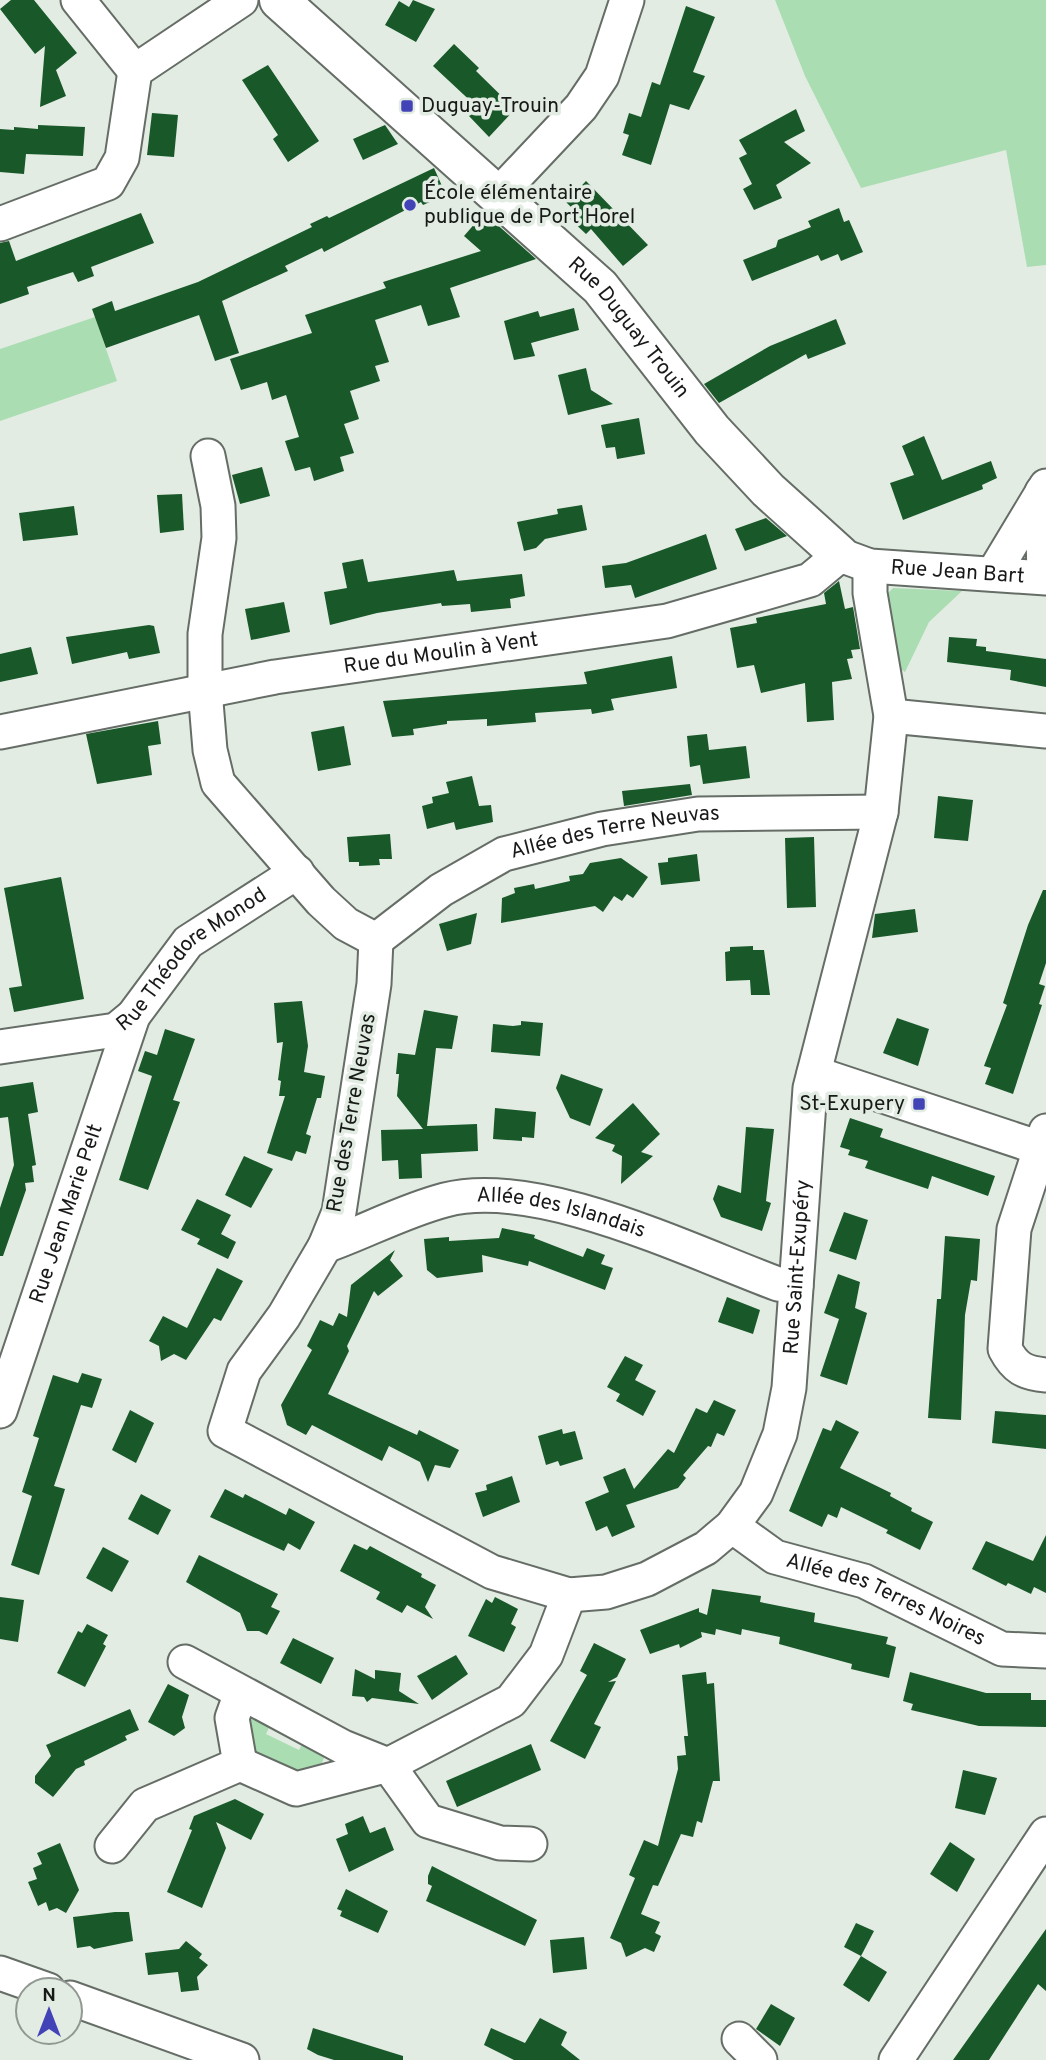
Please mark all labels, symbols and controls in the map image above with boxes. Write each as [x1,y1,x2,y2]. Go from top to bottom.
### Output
place label: Duguay-Trouin [421,93,559,120]
marker: Duguay-Trouin [399,98,415,114]
place label: École élémentaire publique de Port Horel [424,179,635,231]
marker: École élémentaire publique de Port Horel [402,197,418,213]
street label: Rue Duguay Trouin [562,251,696,404]
street label: Rue Jean Bart [890,554,1025,590]
street label: Rue du Moulin à Vent [342,626,540,681]
street label: Allée des Terre Neuvas [507,800,720,865]
street label: Rue Théodore Monod [111,882,272,1038]
street label: Rue des Terre Neuvas [321,1011,383,1215]
place label: St-Exupery [799,1091,905,1118]
marker: St-Exupery [911,1096,927,1112]
street label: Rue Jean Marie Pelt [24,1121,109,1307]
street label: Rue Saint-Exupéry [778,1179,817,1356]
street label: Allée des Islandais [476,1182,649,1244]
street label: Allée des Terres Noires [783,1547,990,1652]
north arrow [14,1976,84,2046]
text: N [42,1984,56,2008]

